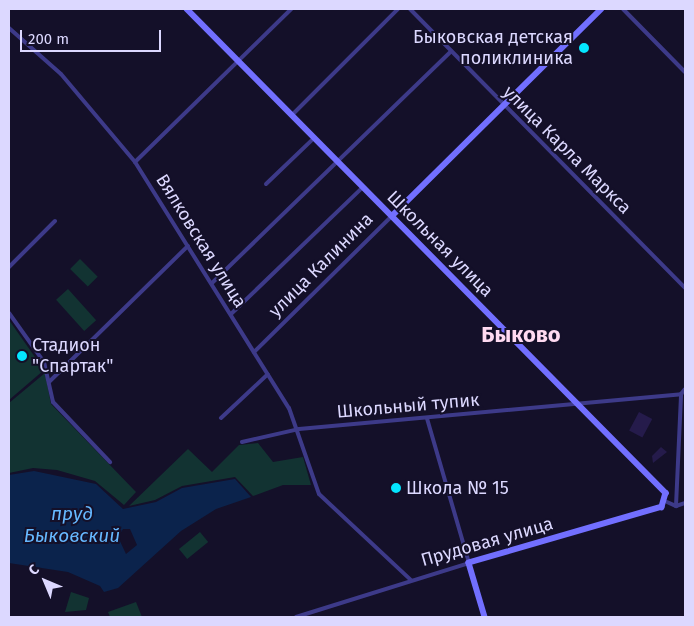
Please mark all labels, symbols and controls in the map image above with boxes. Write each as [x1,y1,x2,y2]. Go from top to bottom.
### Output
scale bar [22,20,164,52]
place label: Быковская детская поликлиника [413,27,573,70]
text: 200 m [28,30,69,48]
marker: Быковская детская поликлиника [577,41,591,55]
street label: улица Карла Маркса [498,81,636,219]
street label: Вялковская улица [151,170,251,312]
street label: Школьная улица [382,186,498,302]
street label: улица Калинина [264,208,378,322]
district label: Быково [481,322,561,348]
place label: Стадион "Спартак" [32,335,113,378]
marker: Стадион "Спартак" [16,350,28,362]
street label: Школьный тупик [336,389,480,423]
place label: Школа № 15 [406,477,509,499]
marker: Школа № 15 [390,482,402,494]
water label: пруд Быковский [24,503,120,547]
street label: Прудовая улица [418,513,556,571]
north arrow [20,556,70,606]
text: С [25,561,43,579]

